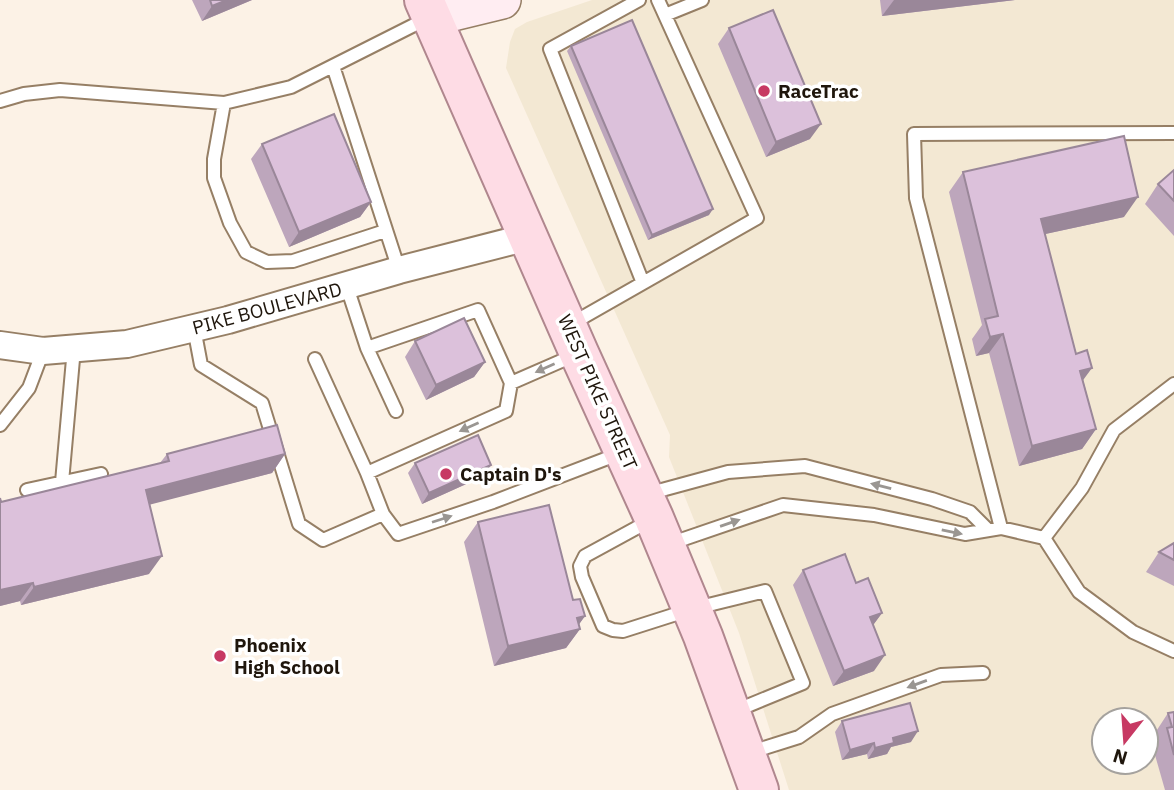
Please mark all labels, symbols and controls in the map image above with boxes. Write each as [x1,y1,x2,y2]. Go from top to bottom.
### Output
place label: RaceTrac [778,79,859,103]
marker: RaceTrac [756,83,772,99]
street label: PIKE BOULEVARD [190,277,344,339]
street label: WEST PIKE STREET [553,311,643,474]
one-way arrow [535,362,555,374]
one-way arrow [459,421,479,433]
place label: Captain D's [460,462,562,486]
marker: Captain D's [438,466,454,482]
one-way arrow [870,480,892,491]
one-way arrow [432,513,453,524]
one-way arrow [719,517,740,528]
one-way arrow [941,526,963,537]
place label: Phoenix High School [234,633,340,679]
marker: Phoenix High School [212,648,228,664]
one-way arrow [906,678,927,689]
north arrow [1090,706,1160,776]
text: N [1110,744,1130,771]

